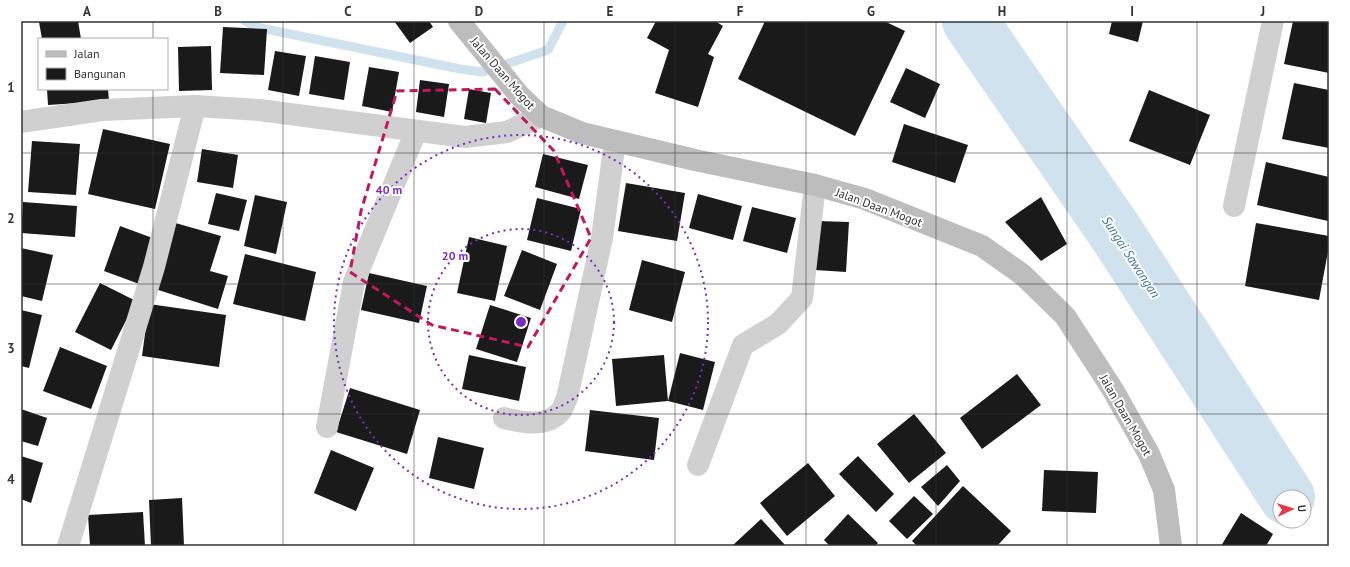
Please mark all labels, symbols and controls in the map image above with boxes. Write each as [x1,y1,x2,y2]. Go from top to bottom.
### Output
text: A [83,3,91,20]
text: B [214,3,222,20]
text: C [344,3,352,20]
text: D [475,3,483,20]
text: E [607,3,614,20]
text: F [737,3,744,20]
text: G [867,3,875,20]
text: H [998,3,1006,20]
text: I [1130,3,1134,20]
text: J [1260,3,1265,20]
street label: Jalan Daan Mogot [467,33,539,112]
legend [38,38,168,90]
text: Jalan [73,46,99,61]
text: Bangunan [74,66,126,81]
text: 1 [7,79,15,96]
text: 40 m [376,182,402,197]
street label: Jalan Daan Mogot [833,184,924,230]
text: 2 [7,210,15,227]
water label: Sungai Sawangan [1098,213,1164,301]
text: 20 m [442,248,468,263]
centre of rings [514,315,528,329]
text: 3 [7,340,15,357]
street label: Jalan Daan Mogot [1096,371,1155,458]
text: 4 [7,471,15,488]
north arrow [1272,489,1312,529]
text: U [1295,504,1309,512]

